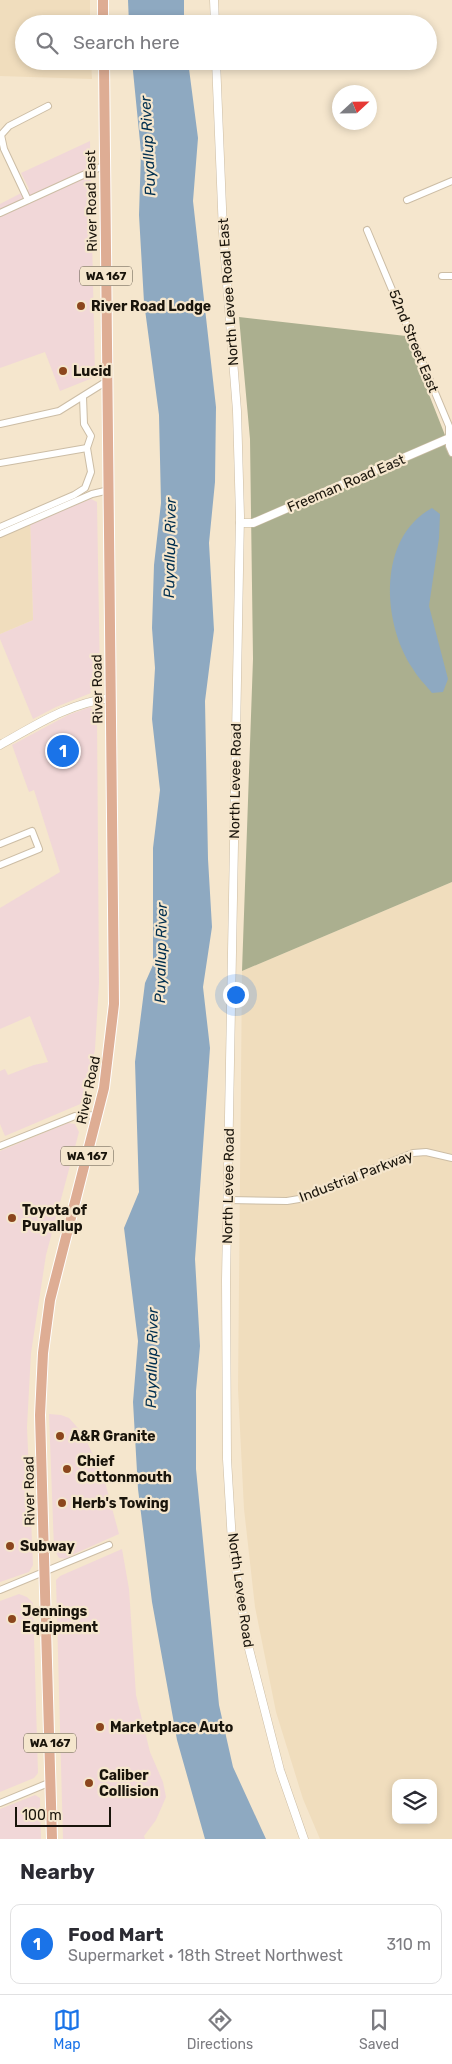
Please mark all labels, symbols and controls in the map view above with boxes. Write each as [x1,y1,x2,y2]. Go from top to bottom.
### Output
search box [15,15,437,70]
icon: search [33,29,61,57]
text: Search here [73,31,180,54]
north arrow [332,85,377,130]
water label: Puyallup River [136,94,160,197]
street label: River Road East [82,149,101,252]
street label: North Levee Road East [215,217,242,366]
road number: WA 167 [80,266,132,286]
street label: 52nd Street East [385,287,442,396]
place label: River Road Lodge [91,298,211,315]
marker: River Road Lodge [75,300,87,312]
place label: Lucid [73,363,111,380]
marker: Lucid [57,365,69,377]
street label: Freeman Road East [285,451,408,516]
water label: Puyallup River [160,496,180,598]
street label: River Road [88,654,107,724]
street label: North Levee Road [226,723,245,839]
pin: 1 [47,732,79,770]
water label: Puyallup River [151,901,171,1003]
your location [223,982,249,1008]
street label: River Road [73,1054,104,1126]
street label: North Levee Road [219,1128,238,1244]
road number: WA 167 [61,1146,113,1166]
street label: Industrial Parkway [297,1147,416,1206]
place label: Toyota of Puyallup [22,1202,88,1235]
marker: Toyota of Puyallup [6,1212,18,1224]
water label: Puyallup River [142,1306,162,1408]
place label: A&R Granite [70,1428,156,1445]
marker: A&R Granite [54,1430,66,1442]
place label: Chief Cottonmouth [77,1453,172,1486]
street label: River Road [20,1456,39,1526]
marker: Chief Cottonmouth [61,1463,73,1475]
place label: Herb's Towing [72,1495,169,1512]
marker: Herb's Towing [56,1497,68,1509]
street label: North Levee Road [224,1532,257,1649]
place label: Subway [20,1538,75,1555]
marker: Subway [4,1540,16,1552]
place label: Jennings Equipment [22,1603,99,1636]
marker: Jennings Equipment [6,1613,18,1625]
place label: Marketplace Auto [110,1719,233,1736]
marker: Marketplace Auto [94,1721,106,1733]
road number: WA 167 [24,1734,76,1752]
place label: Caliber Collision [99,1767,159,1800]
marker: Caliber Collision [83,1777,95,1789]
map controls [392,1779,437,1824]
button: layers [392,1779,437,1824]
scale bar [15,1804,111,1827]
text: 100 m [22,1807,62,1824]
text: Nearby [20,1859,95,1884]
text: Food Mart [68,1923,163,1946]
text: 1 [33,1935,41,1954]
text: 310 m [387,1935,431,1954]
text: Supermarket · 18th Street Northwest [68,1946,343,1965]
tab: Map [53,2006,81,2053]
tab: Directions [187,2006,253,2053]
tab: Saved [359,2006,399,2053]

